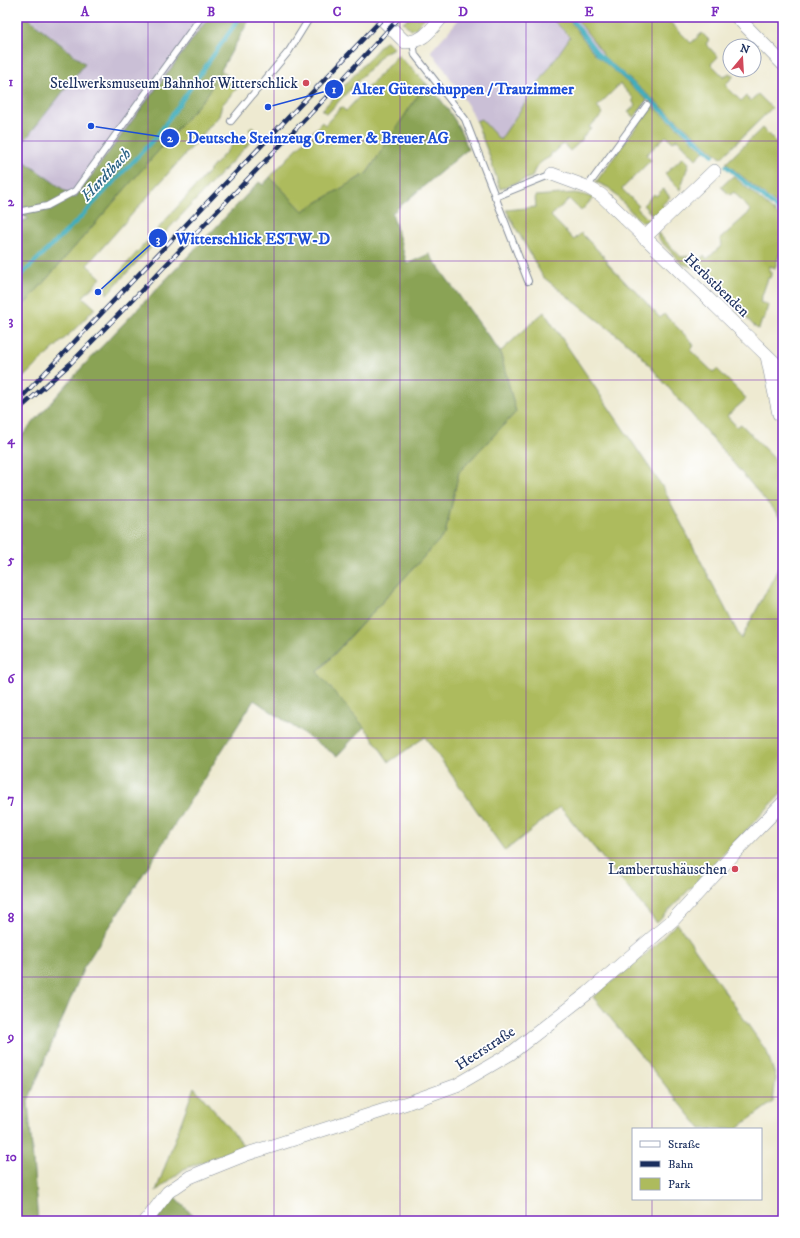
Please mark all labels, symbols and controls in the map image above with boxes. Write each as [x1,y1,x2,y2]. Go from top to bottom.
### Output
text: A [80,4,90,20]
text: B [207,4,215,20]
text: C [333,4,342,20]
text: D [458,4,468,20]
text: E [584,4,594,20]
text: F [711,4,720,20]
north arrow [722,38,762,78]
text: N [738,41,751,57]
text: 1 [9,74,14,90]
place label: Stellwerksmuseum Bahnhof Witterschlick [50,74,299,93]
callout: Alter Güterschuppen / Trauzimmer [324,75,582,103]
marker: Stellwerksmuseum Bahnhof Witterschlick [301,78,311,88]
text: Alter Güterschuppen / Trauzimmer [351,79,575,99]
text: 1 [332,82,337,97]
callout: Deutsche Steinzeug Cremer & Breuer AG [160,124,457,152]
text: Deutsche Steinzeug Cremer & Breuer AG [187,128,450,148]
text: 2 [167,131,174,146]
water label: Hardtbach [75,144,135,206]
text: 2 [8,194,15,210]
callout: Witterschlick ESTW-D [148,224,338,252]
text: Witterschlick ESTW-D [175,229,330,249]
text: 3 [156,232,161,247]
street label: Herbstbenden [680,250,753,321]
text: 3 [9,313,14,329]
text: 4 [6,432,15,449]
text: 5 [7,552,15,568]
text: 6 [8,671,16,687]
text: 7 [8,791,15,807]
place label: Lambertushäuschen [608,860,727,879]
marker: Lambertushäuschen [730,864,740,874]
text: 8 [8,910,15,926]
street label: Heerstraße [452,1022,519,1075]
text: 9 [7,1029,14,1045]
legend [632,1128,762,1200]
text: Straße [668,1137,700,1152]
text: 10 [5,1149,17,1165]
text: Bahn [668,1157,694,1172]
text: Park [668,1177,690,1192]

